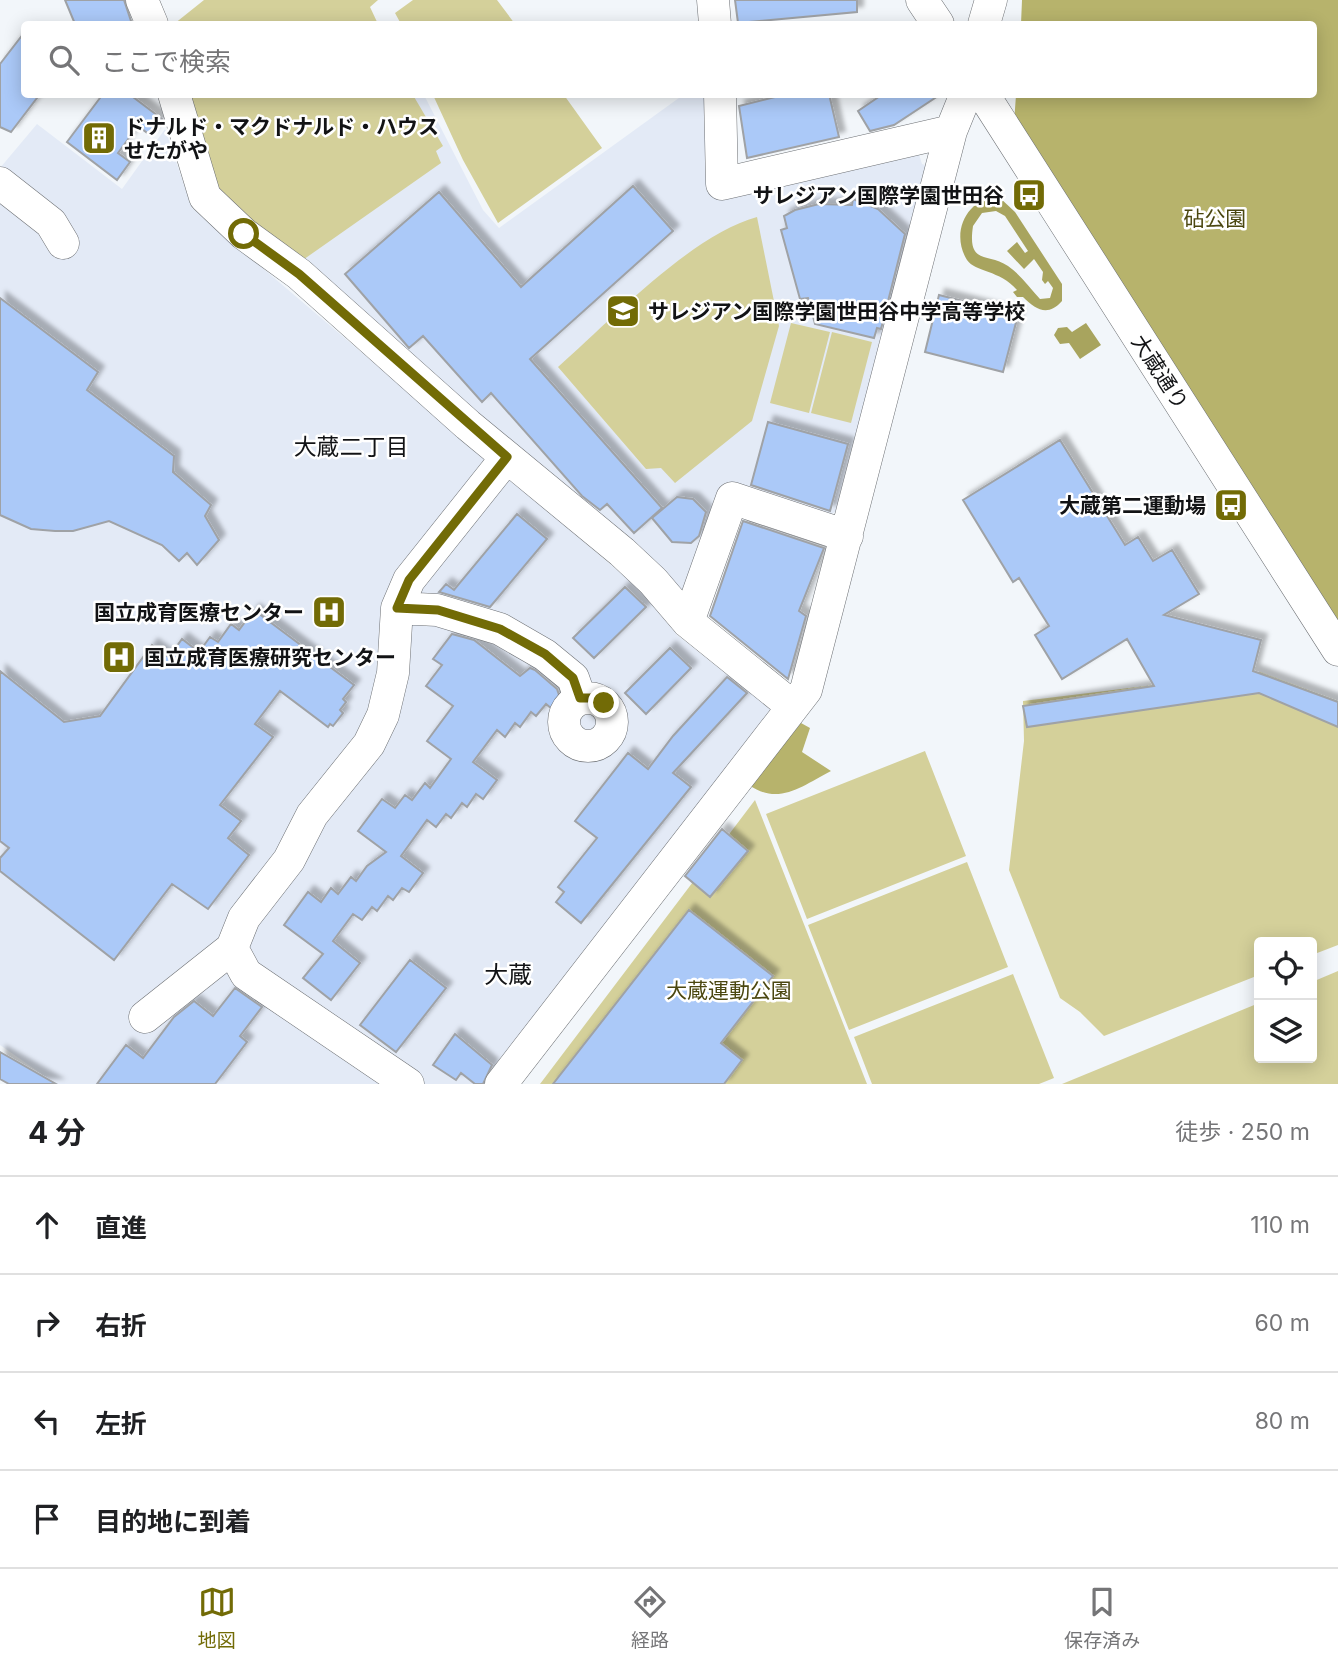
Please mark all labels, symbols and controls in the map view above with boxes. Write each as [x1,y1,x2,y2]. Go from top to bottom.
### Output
search box [21,21,1317,98]
icon: search [45,41,83,79]
text: ここで検索 [101,46,231,77]
place label: ドナルド・マクドナルド・ハウス せたがや [124,114,439,163]
building icon: ドナルド・マクドナルド・ハウス せたがや [80,119,118,157]
bus stop icon: サレジアン国際学園世田谷 [1010,176,1048,214]
place label: サレジアン国際学園世田谷 [753,183,1004,208]
park label: 砧公園 [1184,206,1247,231]
route start [228,218,259,249]
school or university icon: サレジアン国際学園世田谷中学高等学校 [604,292,642,330]
place label: サレジアン国際学園世田谷中学高等学校 [648,299,1025,324]
street label: 大蔵通り [1127,330,1193,414]
district label: 大蔵二丁目 [294,433,409,461]
bus stop icon: 大蔵第二運動場 [1212,486,1250,524]
place label: 大蔵第二運動場 [1059,493,1206,518]
hospital icon: 国立成育医療センター [310,593,348,631]
place label: 国立成育医療センター [94,600,304,625]
hospital icon: 国立成育医療研究センター [100,638,138,676]
place label: 国立成育医療研究センター [144,645,396,670]
route end [588,687,619,718]
map controls [1254,937,1317,1063]
button: locate [1254,937,1317,1000]
district label: 大蔵 [484,960,532,989]
park label: 大蔵運動公園 [666,978,792,1003]
button: layers [1254,1000,1317,1063]
text: 4 分 [28,1114,85,1150]
text: 徒歩 · 250 m [1175,1118,1310,1146]
icon: ahead [28,1206,66,1244]
text: 110 m [1250,1211,1310,1239]
text: 直進 [95,1212,147,1243]
icon: right [28,1304,66,1342]
text: 60 m [1255,1309,1310,1337]
text: 右折 [95,1310,147,1341]
icon: left [28,1402,66,1440]
text: 80 m [1255,1407,1310,1435]
text: 左折 [95,1408,147,1439]
icon: arrive [28,1500,66,1538]
text: 目的地に到着 [95,1506,251,1537]
tab: 地図 [198,1583,236,1652]
tab: 経路 [631,1583,669,1652]
tab: 保存済み [1064,1583,1140,1652]

